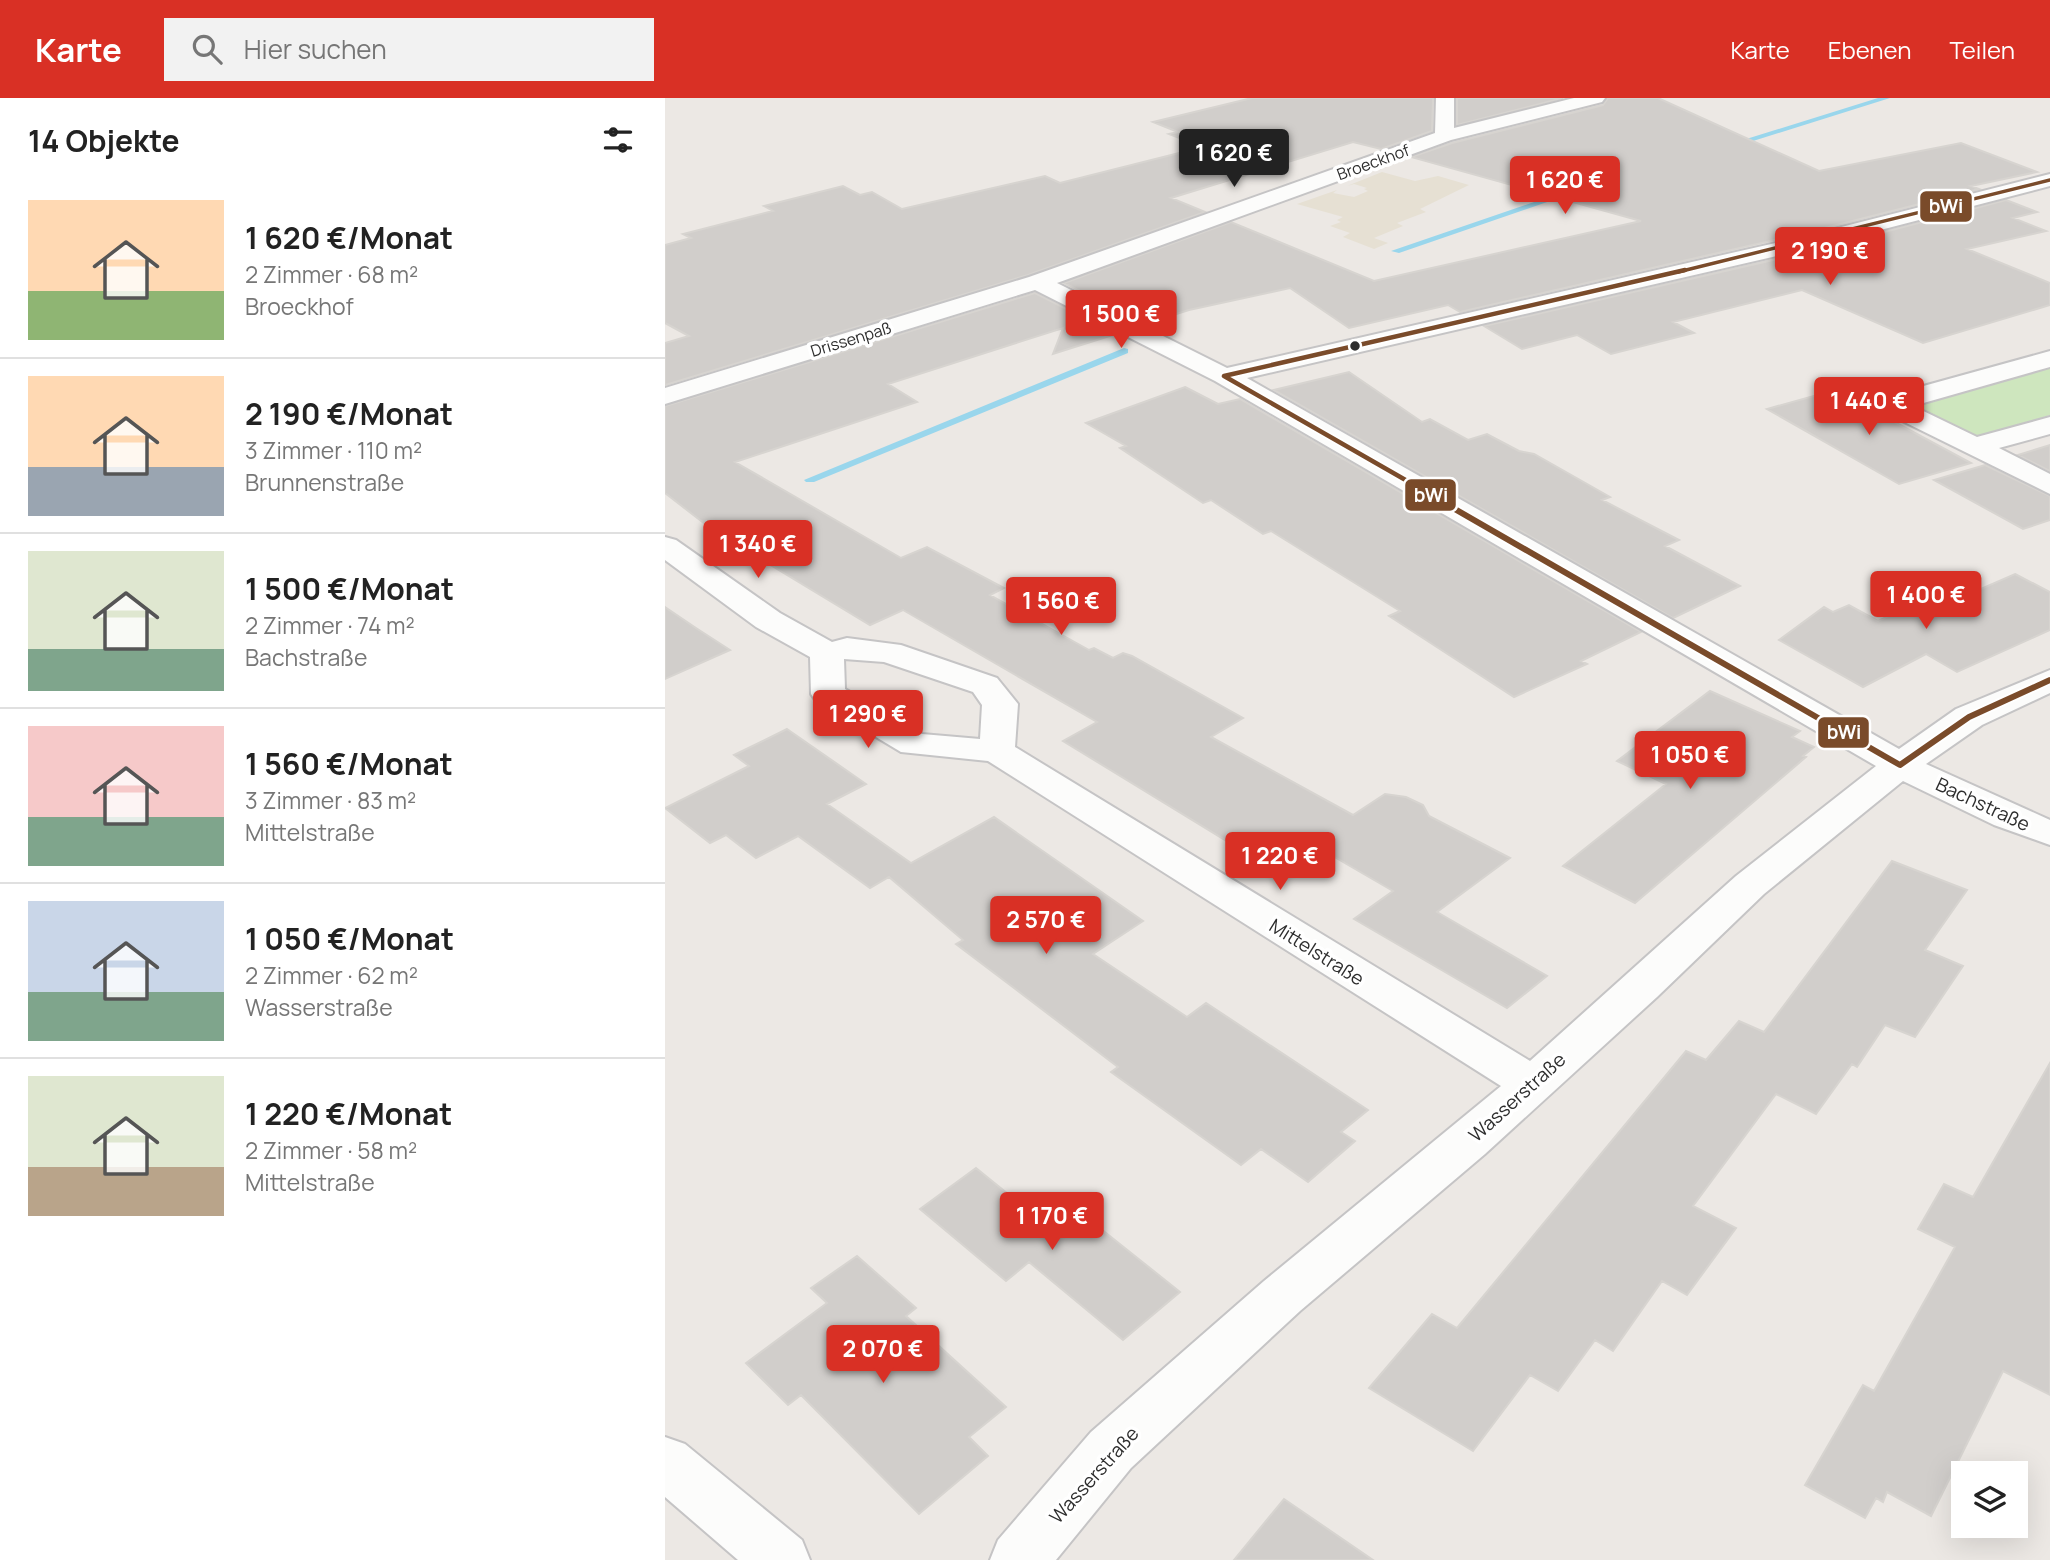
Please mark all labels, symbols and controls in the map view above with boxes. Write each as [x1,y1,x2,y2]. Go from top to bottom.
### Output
search box [164,18,654,81]
text: Karte [35,27,122,72]
icon: search [188,30,226,68]
text: Hier suchen [244,31,387,67]
text: Karte [1730,33,1790,66]
text: Ebenen [1828,33,1911,66]
text: Teilen [1949,33,2015,66]
text: 14 Objekte [28,120,179,161]
icon: filters [599,121,637,159]
pin: 1 620 € [1169,130,1299,189]
text: 1 620 € [1195,136,1273,168]
street label: Broeckhof [1334,139,1413,185]
pin: 1 620 € [1500,156,1630,216]
text: 1 620 € [1526,163,1604,195]
line badge: bWi [1919,190,1973,223]
text: bWi [1929,193,1963,219]
text: 1 620 €/Monat [245,217,453,258]
icon: home [84,228,168,312]
pin: 2 190 € [1765,228,1895,287]
text: 2 190 € [1791,234,1869,266]
text: 2 Zimmer · 68 m² [245,258,418,290]
text: Broeckhof [245,290,354,322]
pin: 1 500 € [1056,290,1186,350]
text: 1 500 € [1082,297,1160,329]
street label: Drissenpaß [808,316,894,362]
unlabelled marker [1348,339,1362,353]
pin: 1 440 € [1804,378,1934,437]
text: 1 440 € [1830,384,1908,416]
text: 2 190 €/Monat [245,393,453,434]
icon: home [84,404,168,488]
text: 3 Zimmer · 110 m² [245,434,422,466]
text: Brunnenstraße [245,466,404,498]
line badge: bWi [1404,478,1457,512]
text: bWi [1414,482,1448,508]
pin: 1 340 € [693,520,823,580]
text: 1 340 € [719,527,797,559]
text: 1 500 €/Monat [245,568,454,609]
pin: 1 400 € [1861,572,1991,631]
pin: 1 560 € [996,578,1126,637]
text: 1 400 € [1886,578,1966,610]
icon: home [84,579,168,663]
text: 1 560 € [1022,584,1100,616]
text: 2 Zimmer · 74 m² [245,609,415,641]
text: Bachstraße [245,641,367,673]
pin: 1 290 € [803,690,933,750]
text: 1 290 € [829,697,907,729]
line badge: bWi [1817,716,1870,749]
text: bWi [1827,719,1861,745]
pin: 1 050 € [1625,732,1755,791]
text: 1 050 € [1651,738,1729,770]
text: 1 560 €/Monat [245,743,453,784]
icon: home [84,754,168,838]
street label: Bachstraße [1932,771,2034,837]
text: 3 Zimmer · 83 m² [245,784,416,816]
text: Mittelstraße [245,816,375,848]
pin: 1 220 € [1215,832,1345,892]
text: 1 220 € [1241,839,1319,871]
pin: 2 570 € [981,896,1111,956]
text: 2 570 € [1006,903,1086,935]
street label: Mittelstraße [1265,913,1369,991]
text: 1 050 €/Monat [245,918,454,959]
icon: home [84,929,168,1013]
text: 2 Zimmer · 62 m² [245,959,418,991]
text: Wasserstraße [245,991,393,1023]
street label: Wasserstraße [1463,1046,1571,1148]
text: 1 220 €/Monat [245,1093,452,1134]
icon: home [84,1104,168,1188]
text: 2 Zimmer · 58 m² [245,1134,417,1166]
text: Mittelstraße [245,1166,375,1198]
pin: 1 170 € [987,1192,1117,1252]
text: 1 170 € [1016,1199,1088,1231]
pin: 2 070 € [818,1326,948,1385]
text: 2 070 € [842,1332,924,1364]
street label: Wasserstraße [1043,1421,1145,1529]
map controls [1951,1461,2028,1538]
button: layers [1951,1461,2028,1538]

